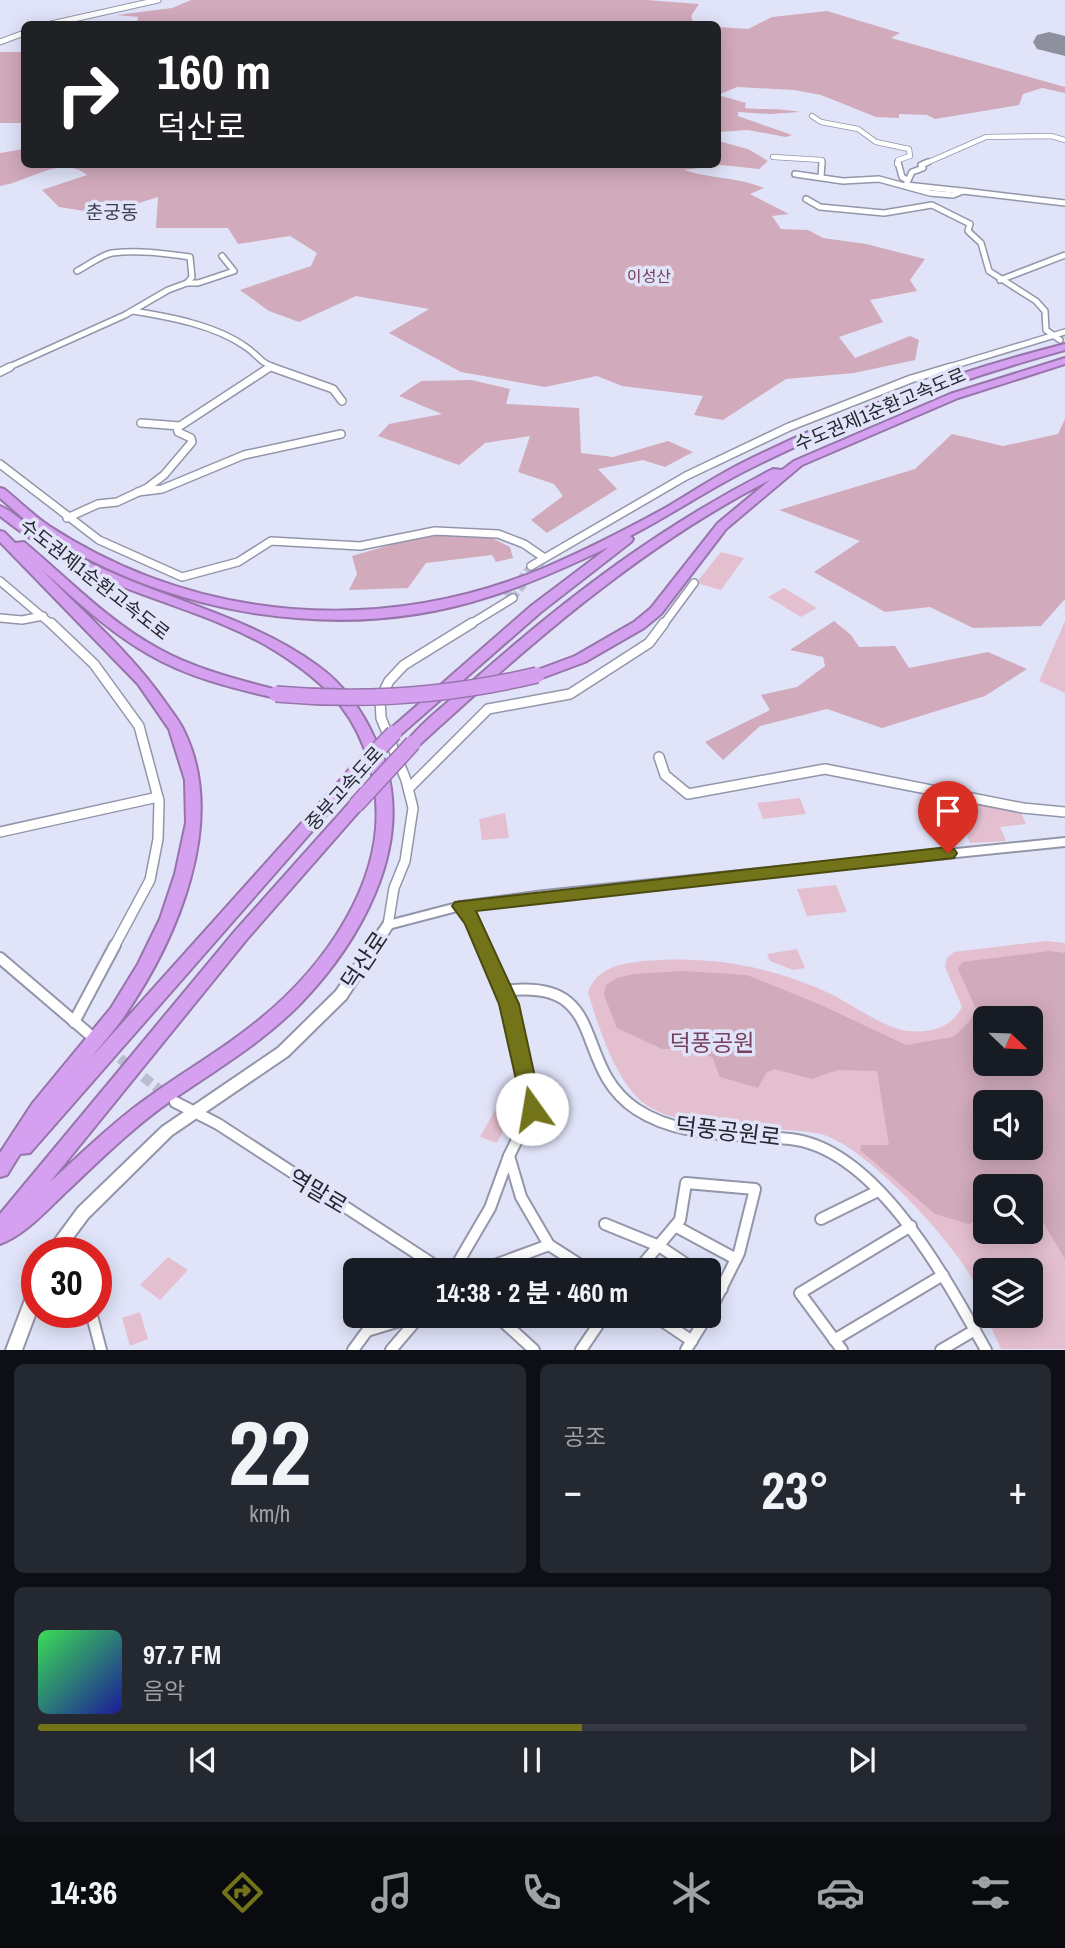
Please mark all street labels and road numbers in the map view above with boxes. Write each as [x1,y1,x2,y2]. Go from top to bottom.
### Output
street label: 수도권제1순환고속도로 [790,361,970,457]
street label: 수도권제1순환고속도로 [15,512,175,646]
street label: 중부고속도로 [299,740,389,836]
street label: 덕산로 [333,925,395,995]
street label: 덕풍공원로 [674,1109,782,1153]
street label: 역말로 [283,1161,353,1221]

